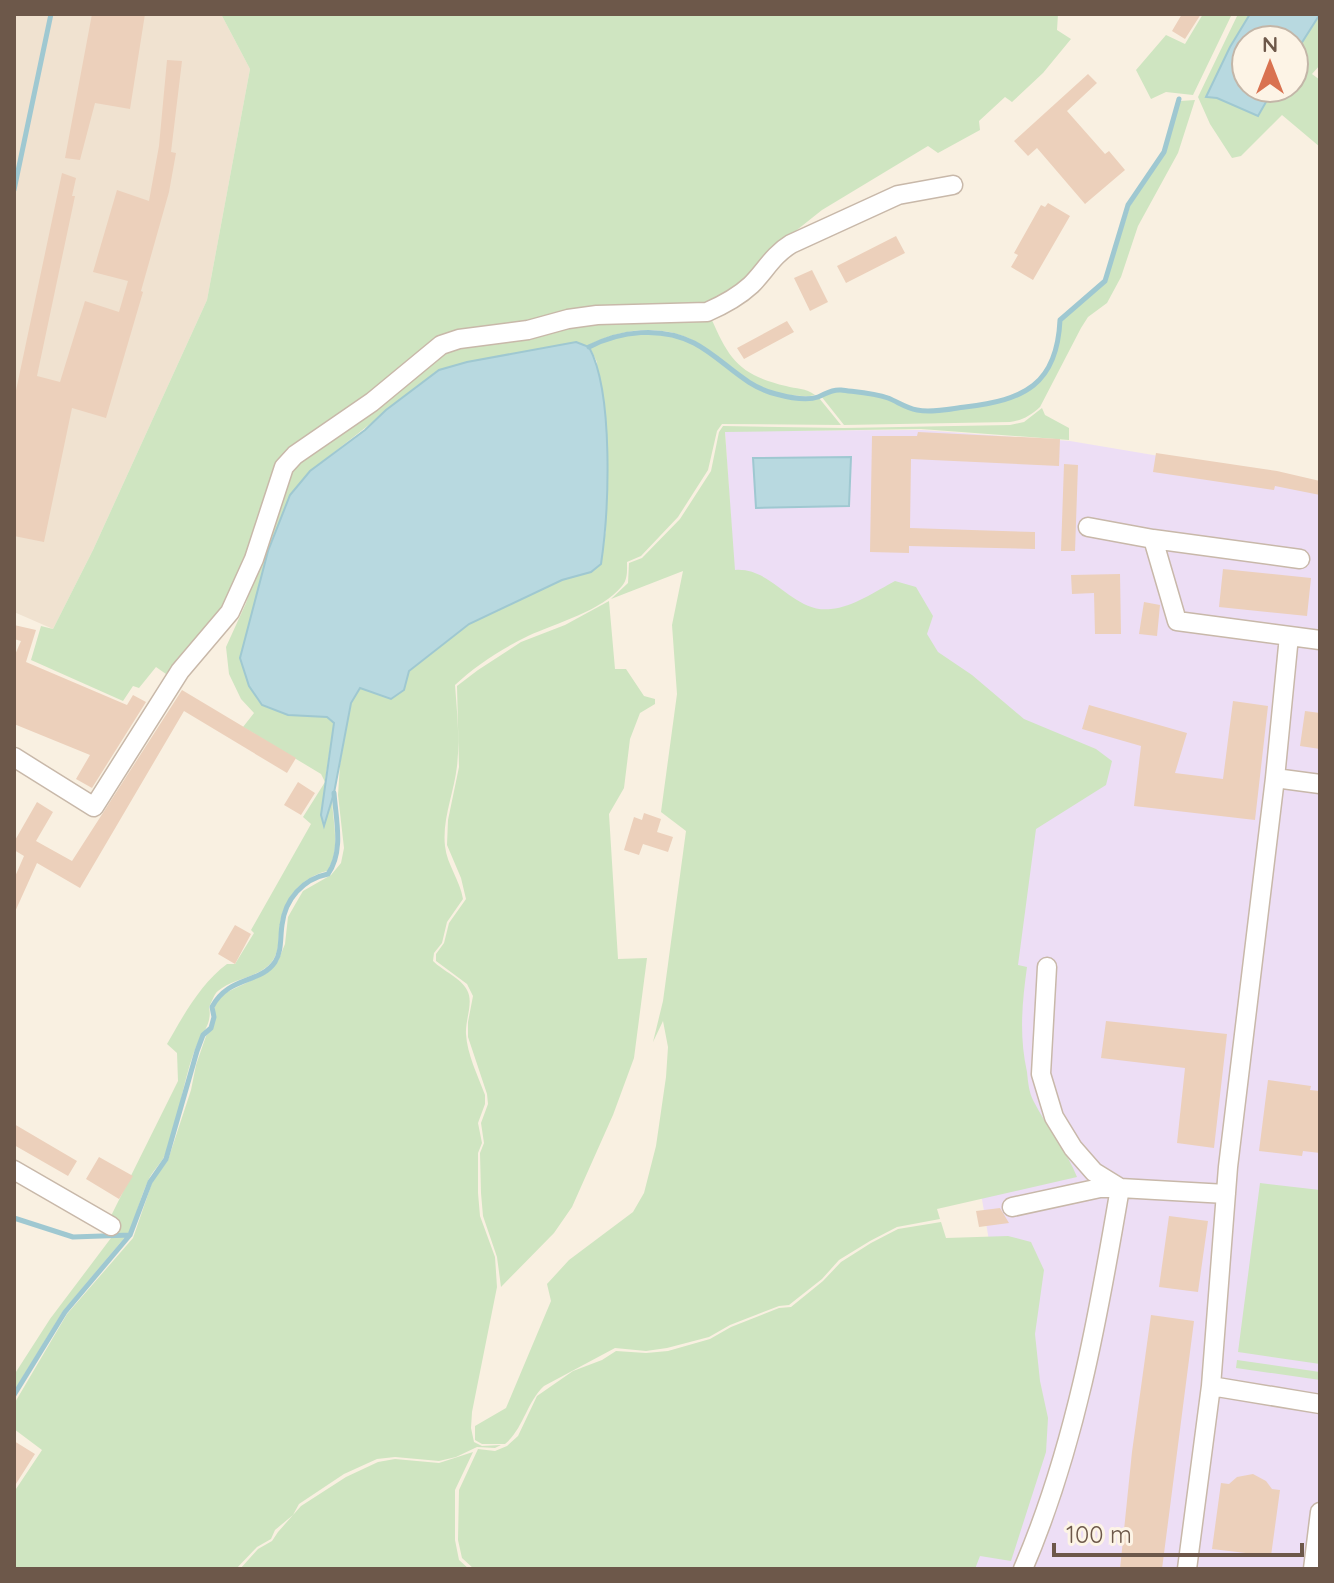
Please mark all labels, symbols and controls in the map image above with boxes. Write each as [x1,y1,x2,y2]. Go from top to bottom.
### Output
north arrow [1230,24,1310,104]
text: N [1262,30,1278,58]
scale bar [1054,1507,1302,1557]
text: 100 m [1066,1519,1132,1549]

